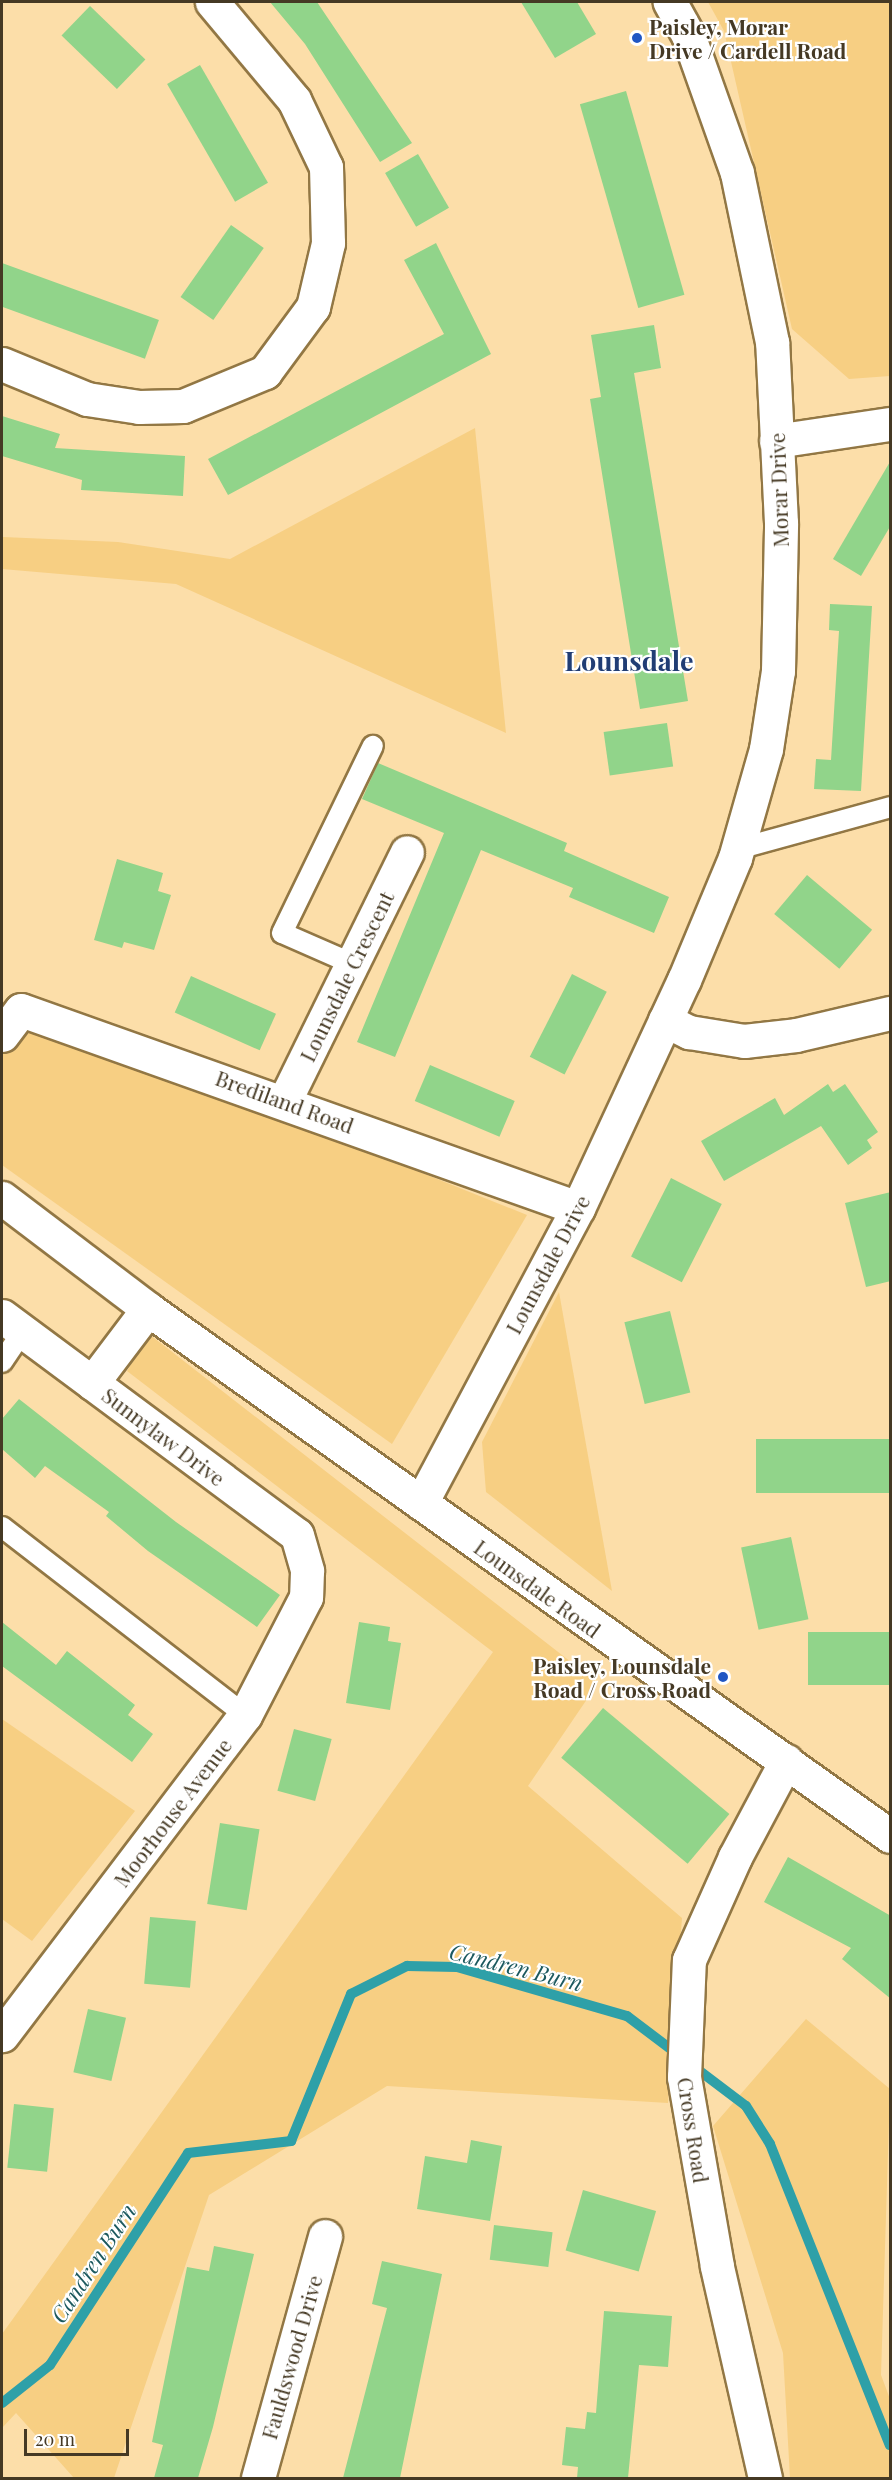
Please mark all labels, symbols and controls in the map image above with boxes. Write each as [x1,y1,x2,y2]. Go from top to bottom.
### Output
place label: Paisley, Morar Drive / Cardell Road [649,13,846,63]
marker: Paisley, Morar Drive / Cardell Road [630,31,644,45]
street label: Morar Drive [763,432,793,548]
district label: Lounsdale [564,645,694,677]
street label: Lounsdale Crescent [294,887,398,1065]
street label: Brediland Road [213,1064,357,1138]
street label: Lounsdale Drive [500,1190,594,1338]
street label: Sunnylaw Drive [97,1382,231,1490]
street label: Lounsdale Road [470,1534,606,1642]
place label: Paisley, Lounsdale Road / Cross Road [533,1652,711,1702]
marker: Paisley, Lounsdale Road / Cross Road [716,1670,730,1684]
street label: Moorhouse Avenue [108,1732,236,1892]
water label: Candren Burn [447,1938,585,1996]
street label: Cross Road [673,2075,715,2185]
water label: Candren Burn [45,2199,141,2327]
street label: Fauldswood Drive [256,2272,326,2442]
scale bar [27,2417,132,2455]
text: 20 m [35,2427,75,2451]

